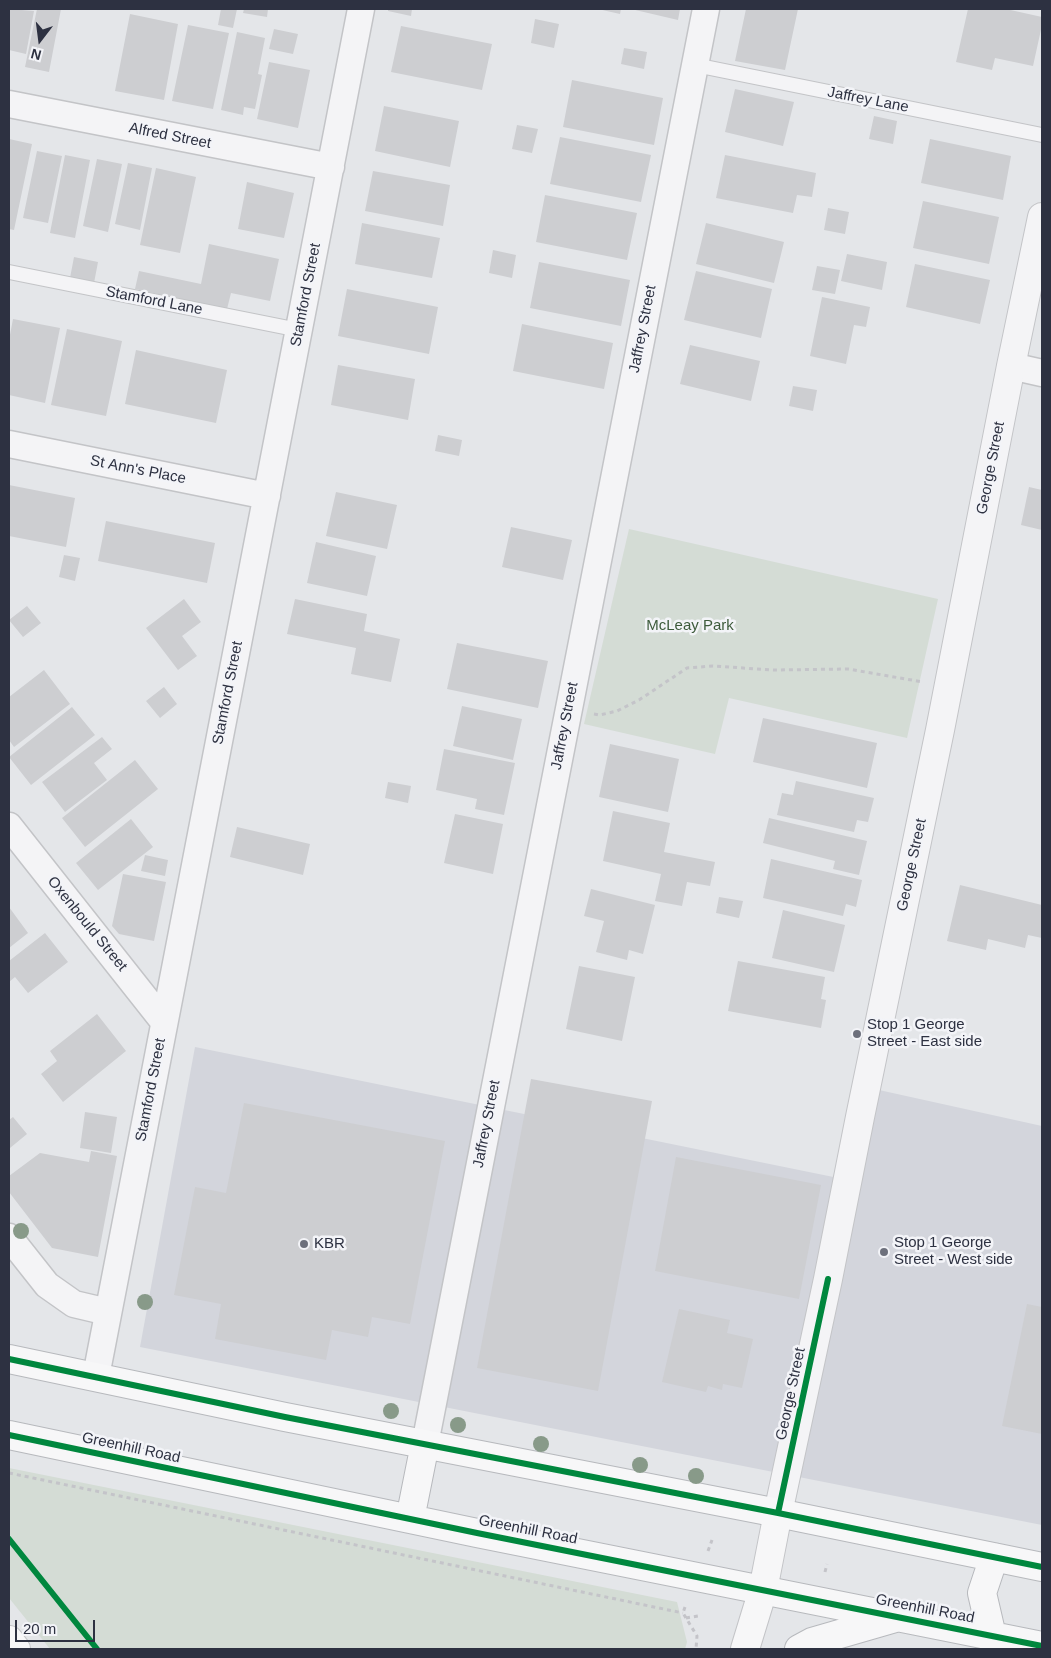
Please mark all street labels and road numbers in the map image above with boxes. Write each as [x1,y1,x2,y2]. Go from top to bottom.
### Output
street label: Jaffrey Lane [826,83,910,117]
street label: Alfred Street [127,119,213,153]
street label: Stamford Street [287,242,325,348]
street label: Stamford Lane [104,283,204,319]
street label: Jaffrey Street [626,284,660,374]
street label: George Street [973,420,1009,516]
street label: St Ann's Place [89,452,187,488]
street label: Stamford Street [209,640,247,746]
street label: Jaffrey Street [548,681,582,771]
street label: George Street [893,817,931,913]
street label: Oxenbould Street [43,873,131,975]
street label: Stamford Street [132,1037,170,1143]
street label: Jaffrey Street [470,1079,504,1169]
street label: George Street [772,1346,810,1442]
street label: Greenhill Road [80,1429,182,1467]
street label: Greenhill Road [477,1512,579,1548]
street label: Greenhill Road [874,1591,976,1627]

